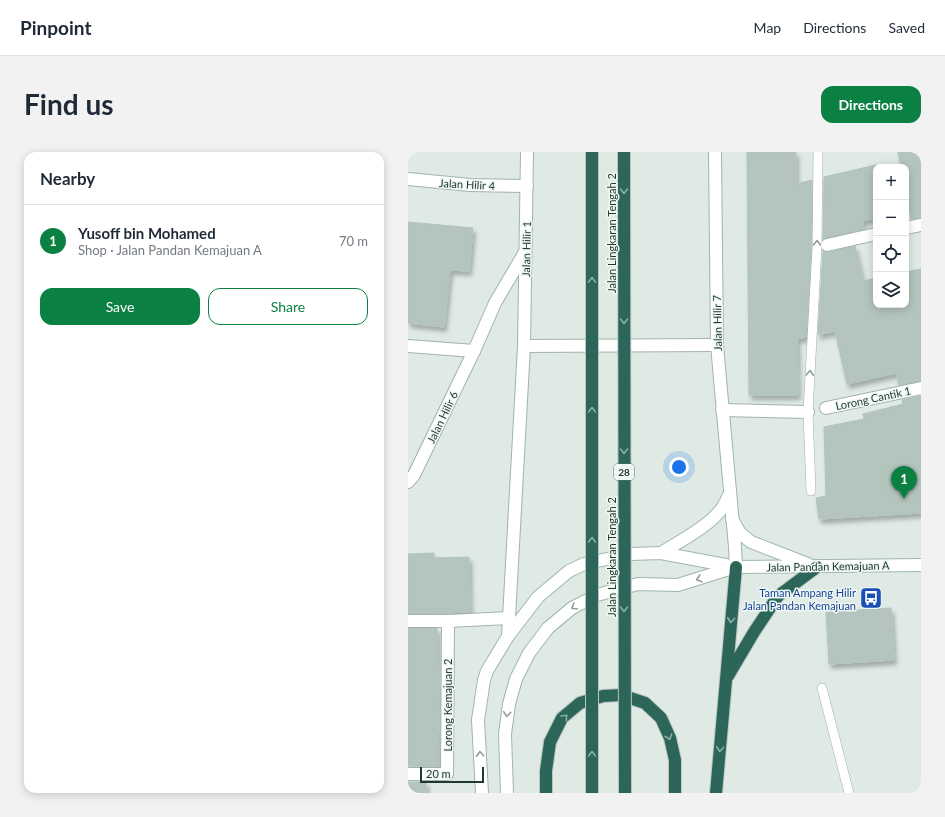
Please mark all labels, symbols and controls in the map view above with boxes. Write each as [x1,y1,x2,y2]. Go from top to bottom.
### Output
text: Pinpoint [20,16,91,39]
text: Map [754,19,781,36]
text: Directions [803,19,866,36]
text: Saved [888,19,925,36]
button: Directions [821,86,921,123]
text: Find us [24,87,114,121]
map controls [873,164,909,308]
button: + [873,164,909,200]
text: Nearby [40,168,95,189]
street label: Jalan Lingkaran Tengah 2 [605,173,618,293]
street label: Jalan Hilir 4 [439,176,496,192]
one-way arrow [620,188,628,194]
button: − [873,200,909,236]
street label: Jalan Hilir 1 [519,221,533,277]
text: Yusoff bin Mohamed [78,224,216,242]
text: 1 [49,233,57,249]
text: 70 m [339,233,368,249]
button: locate [873,236,909,272]
one-way arrow [813,240,821,246]
text: Shop · Jalan Pandan Kemajuan A [78,242,262,258]
button: layers [873,272,909,308]
one-way arrow [588,277,596,283]
button: Save [40,288,200,325]
button: Share [208,288,368,325]
street label: Jalan Hilir 7 [710,295,724,351]
one-way arrow [620,318,628,324]
one-way arrow [806,370,815,376]
street label: Lorong Cantik 1 [834,384,912,412]
street label: Jalan Hilir 6 [424,389,460,445]
one-way arrow [588,407,596,413]
one-way arrow [620,448,628,454]
your location [669,457,689,477]
road number: 28 [614,464,634,480]
pin: 1 [891,466,917,499]
street label: Jalan Lingkaran Tengah 2 [605,497,618,617]
one-way arrow [588,537,596,543]
street label: Jalan Pandan Kemajuan A [766,558,890,574]
one-way arrow [695,574,702,582]
bus stop icon: Taman Ampang Hilir Jalan Pandan Kemajuan [858,585,884,611]
place label: Taman Ampang Hilir Jalan Pandan Kemajuan [743,586,856,612]
one-way arrow [571,603,578,610]
one-way arrow [620,606,628,612]
one-way arrow [727,617,736,623]
street label: Lorong Kemajuan 2 [441,659,454,751]
one-way arrow [503,711,512,717]
one-way arrow [560,714,568,722]
one-way arrow [664,733,673,740]
one-way arrow [716,746,725,752]
one-way arrow [476,751,484,757]
one-way arrow [588,751,596,757]
scale bar [420,765,484,784]
text: 20 m [426,767,451,780]

